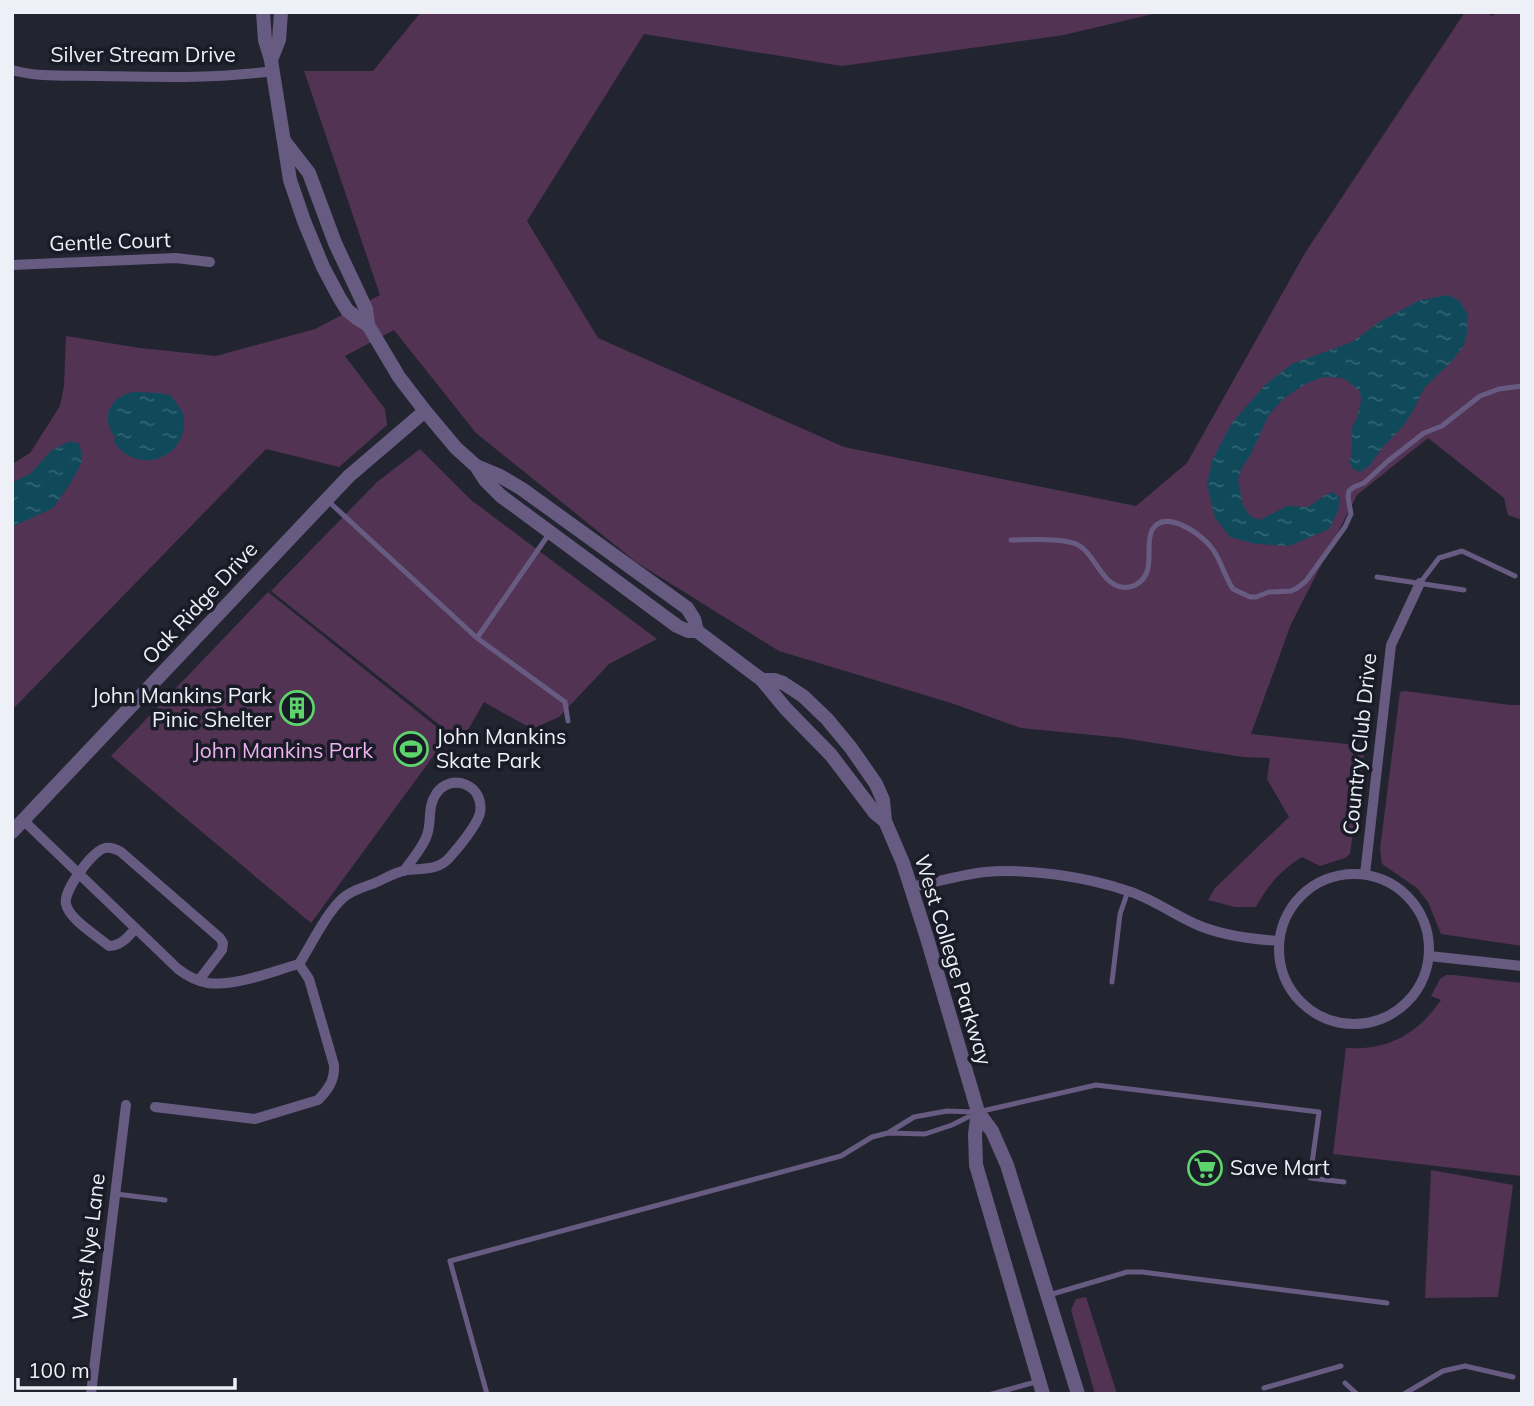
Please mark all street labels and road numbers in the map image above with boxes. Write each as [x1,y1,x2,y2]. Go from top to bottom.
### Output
street label: Silver Stream Drive [50,41,236,67]
street label: Gentle Court [49,226,171,256]
street label: Oak Ridge Drive [136,536,262,669]
street label: Country Club Drive [1337,652,1381,836]
street label: West College Parkway [910,851,998,1068]
street label: West Nye Lane [66,1172,110,1322]

